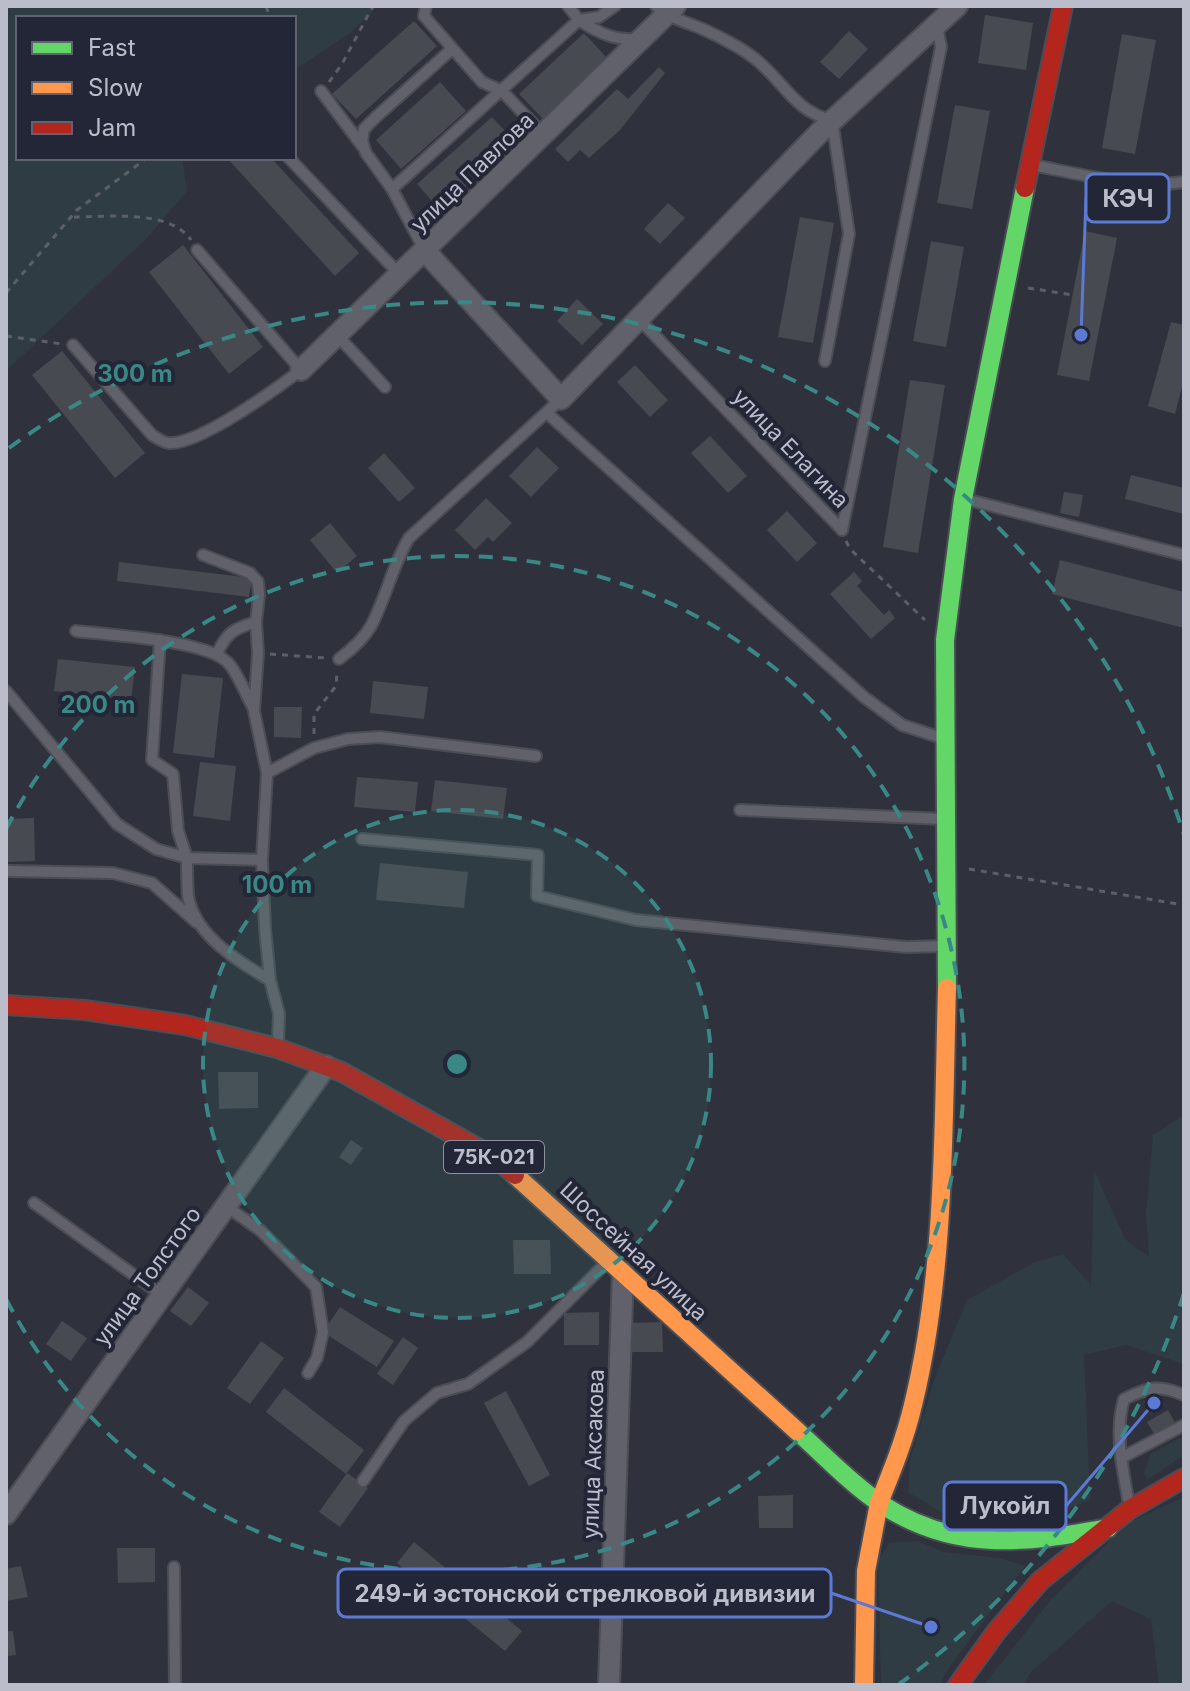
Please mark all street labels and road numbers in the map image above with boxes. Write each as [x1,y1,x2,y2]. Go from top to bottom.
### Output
street label: улица Павлова [405,107,539,237]
street label: улица Елагина [728,383,854,513]
road number: 75К-021 [444,1141,544,1173]
street label: Шоссейная улица [555,1176,713,1326]
street label: улица Толстого [88,1202,206,1350]
street label: улица Аксакова [577,1369,609,1539]

